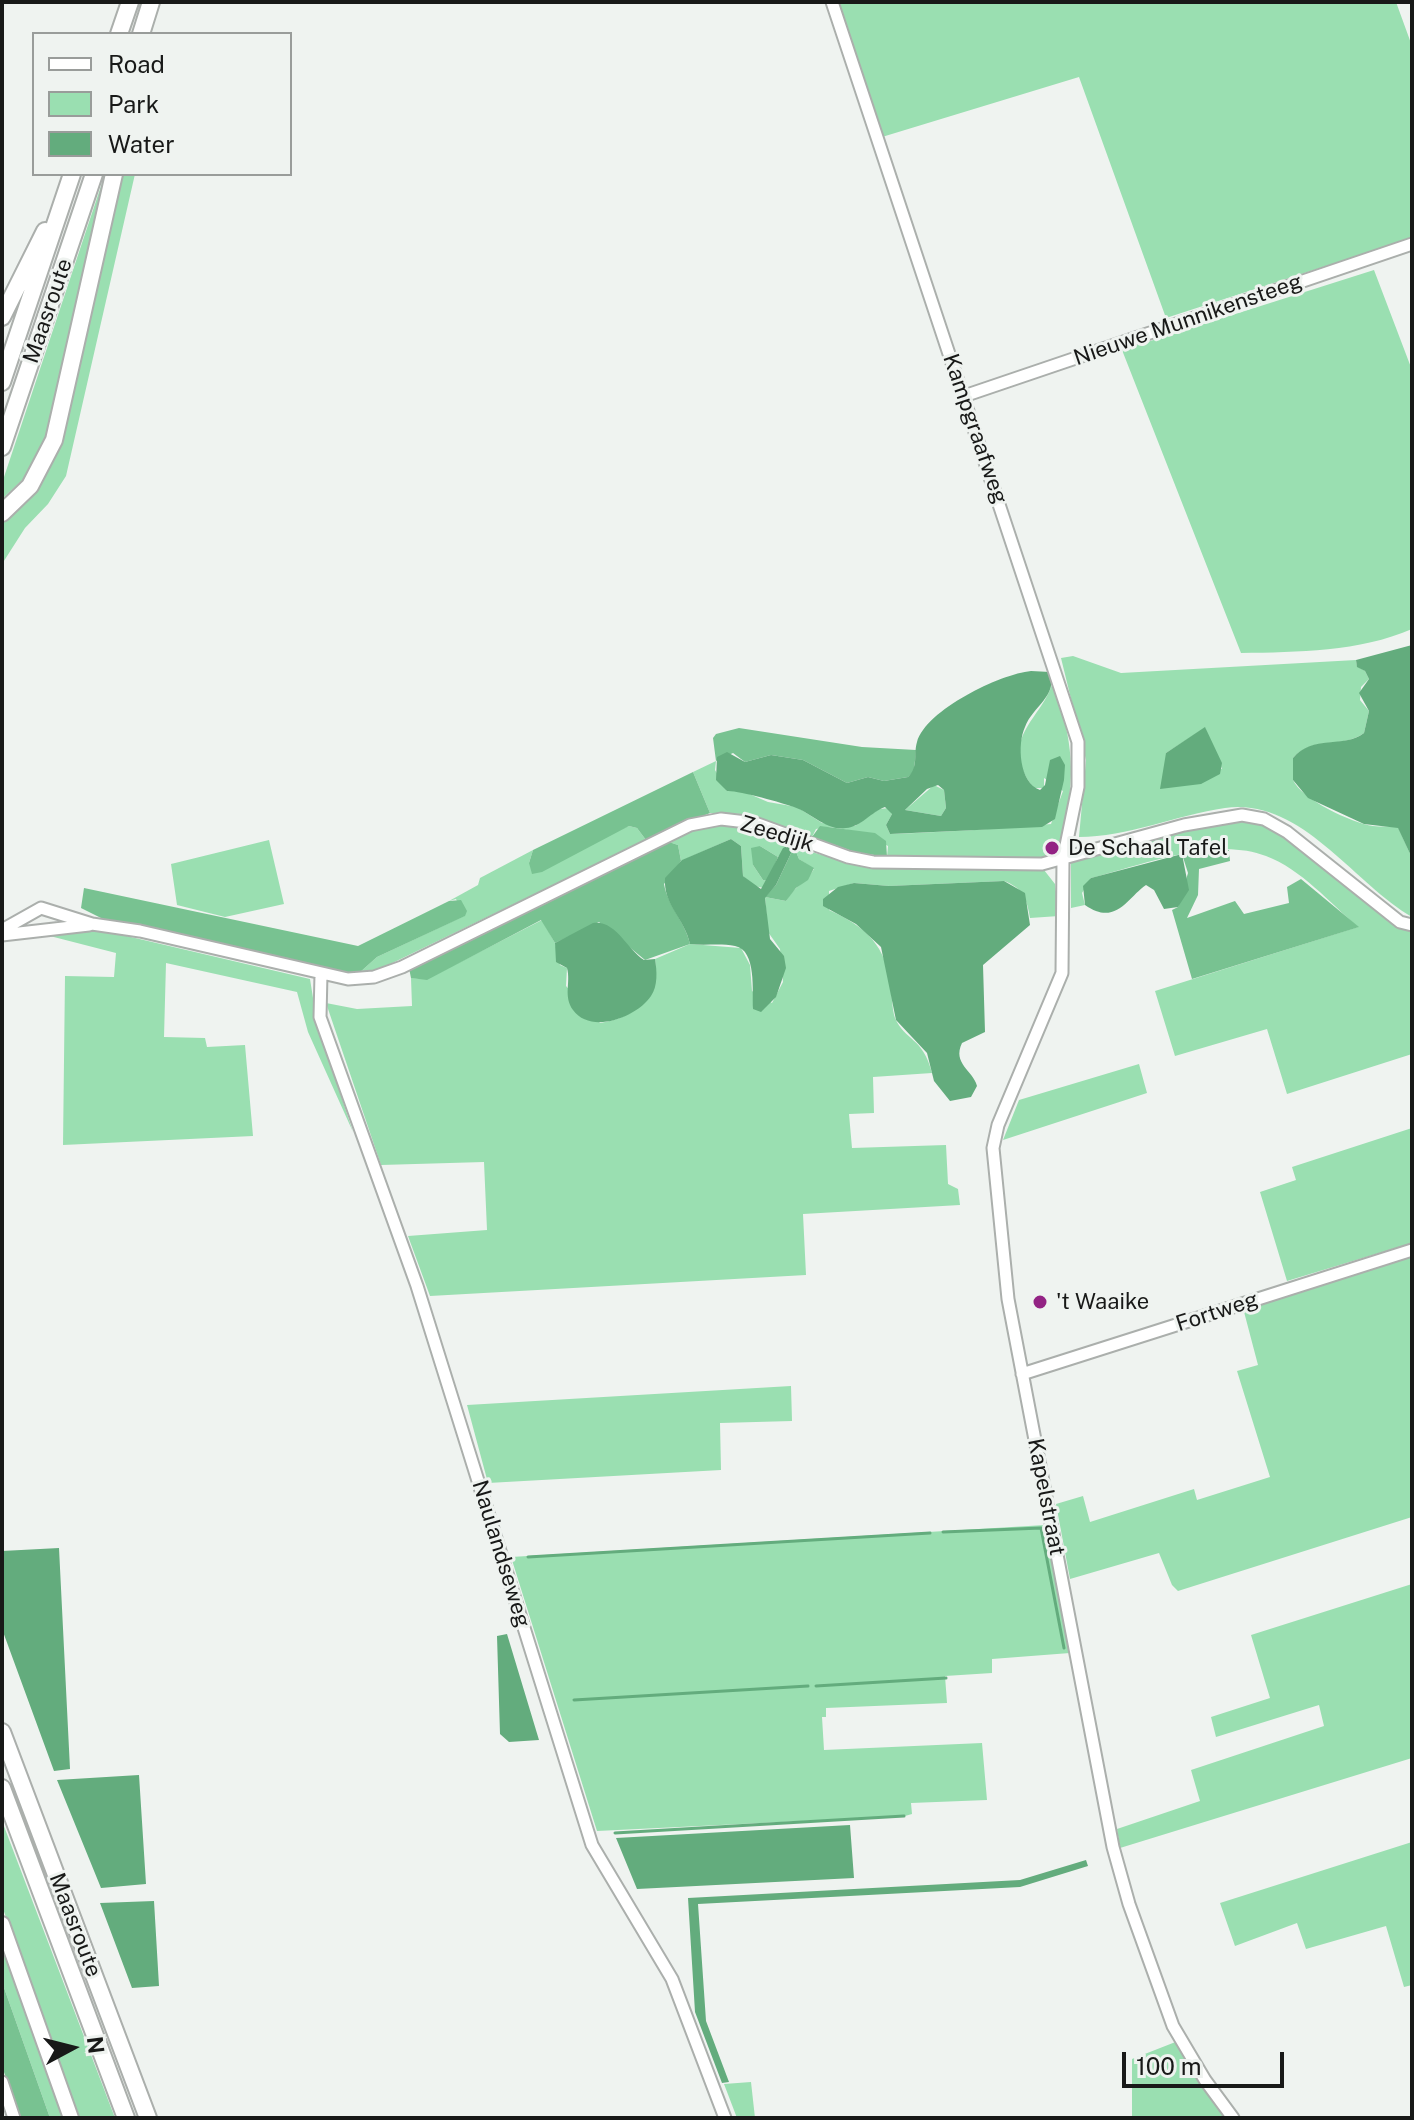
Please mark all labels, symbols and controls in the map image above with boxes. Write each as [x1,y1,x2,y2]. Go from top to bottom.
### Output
legend [32,32,292,176]
text: Road [108,50,165,78]
text: Park [108,90,159,118]
text: Water [108,130,175,158]
street label: Maasroute [18,255,78,367]
street label: Nieuwe Munnikensteeg [1070,268,1306,372]
street label: Kampgraafweg [937,351,1013,507]
street label: Zeedijk [737,810,817,858]
place label: De Schaal Tafel [1068,835,1228,861]
marker: De Schaal Tafel [1043,839,1061,857]
street label: Fortweg [1172,1286,1262,1338]
place label: 't Waaike [1056,1289,1149,1315]
marker: 't Waaike [1031,1293,1049,1311]
street label: Kapelstraat [1022,1436,1070,1558]
street label: Naulandseweg [466,1477,536,1631]
street label: Maasroute [43,1869,107,1981]
north arrow [32,2008,112,2088]
text: N [82,2035,110,2055]
scale bar [1126,2036,1288,2086]
text: 100 m [1136,2052,1202,2080]

